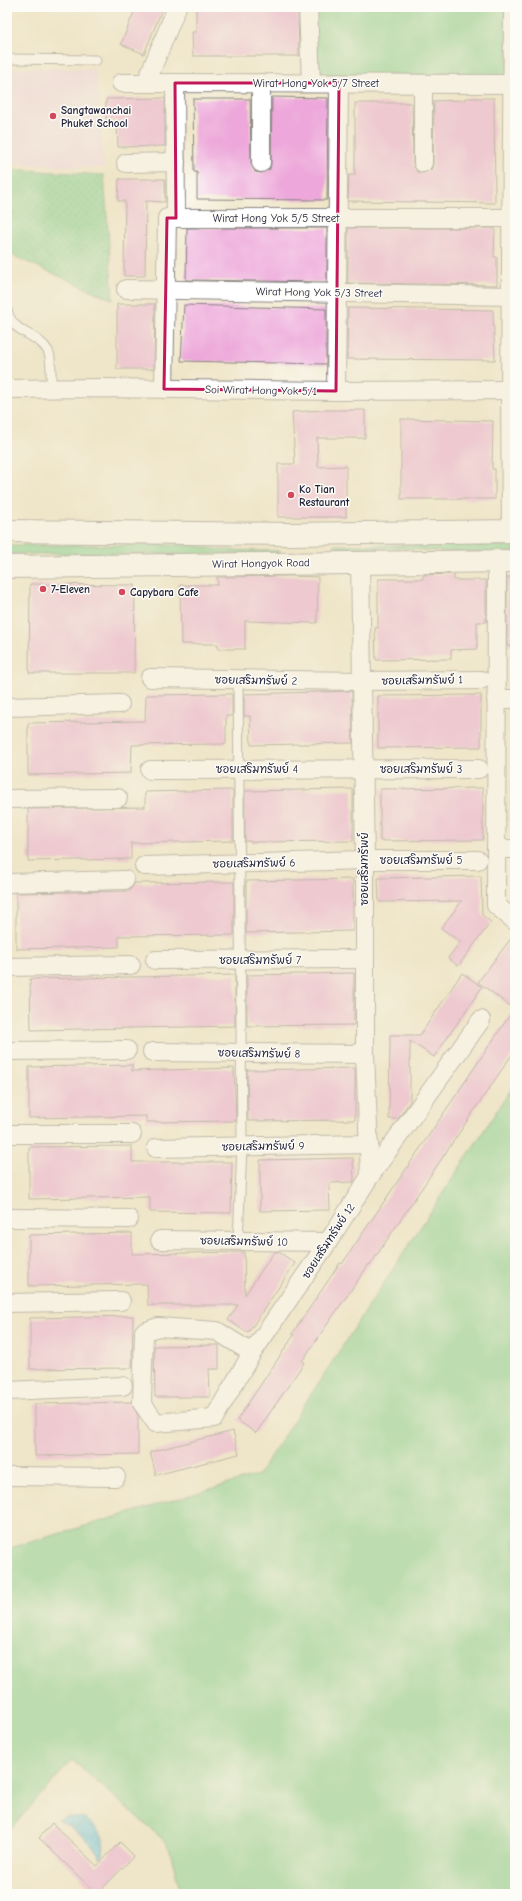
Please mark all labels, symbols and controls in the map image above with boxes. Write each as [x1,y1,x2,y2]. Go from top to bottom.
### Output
street label: Wirat Hong Yok 5/7 Street [253,77,380,90]
place label: Sangtawanchai Phuket School [61,104,131,130]
marker: Sangtawanchai Phuket School [48,111,58,121]
street label: Wirat Hong Yok 5/5 Street [213,212,340,225]
street label: Wirat Hong Yok 5/3 Street [256,285,383,300]
street label: Soi Wirat Hong Yok 5/1 [205,383,317,398]
place label: Ko Tian Restaurant [299,483,350,509]
marker: Ko Tian Restaurant [286,490,296,500]
street label: Wirat Hongyok Road [212,556,310,571]
place label: 7-Eleven [51,583,90,596]
marker: 7-Eleven [38,584,48,594]
place label: Capybara Cafe [130,586,199,599]
marker: Capybara Cafe [117,587,127,597]
street label: ซอยเสริมทรัพย์ 2 [214,671,298,688]
street label: ซอยเสริมทรัพย์ 1 [381,671,463,688]
street label: ซอยเสริมทรัพย์ 4 [216,761,298,776]
street label: ซอยเสริมทรัพย์ 3 [380,761,462,776]
street label: ซอยเสริมทรัพย์ [356,832,371,906]
street label: ซอยเสริมทรัพย์ 5 [380,852,463,867]
street label: ซอยเสริมทรัพย์ 6 [212,854,296,871]
street label: ซอยเสริมทรัพย์ 7 [219,952,301,967]
street label: ซอยเสริมทรัพย์ 8 [218,1044,301,1061]
street label: ซอยเสริมทรัพย์ 9 [221,1137,305,1154]
street label: ซอยเสริมทรัพย์ 12 [298,1200,358,1281]
street label: ซอยเสริมทรัพย์ 10 [200,1232,288,1249]

